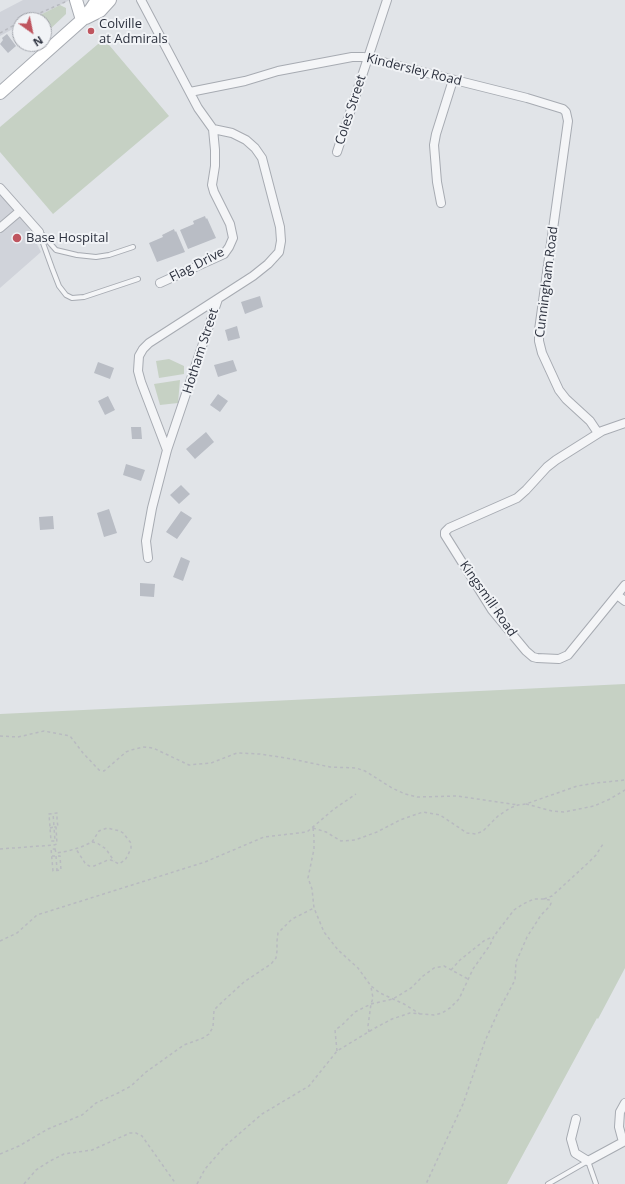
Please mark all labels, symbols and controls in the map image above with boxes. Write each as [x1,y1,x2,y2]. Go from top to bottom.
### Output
north arrow [12,12,52,52]
place label: Colville at Admirals [99,16,168,47]
marker: Colville at Admirals [86,26,96,36]
text: N [30,33,46,50]
street label: Kindersley Road [365,51,463,89]
street label: Coles Street [332,73,370,147]
street label: Cunningham Road [532,225,562,339]
place label: Base Hospital [26,230,108,246]
marker: Base Hospital [11,232,23,244]
street label: Flag Drive [167,245,227,285]
street label: Hotham Street [180,306,222,396]
street label: Kingsmill Road [456,558,520,640]

